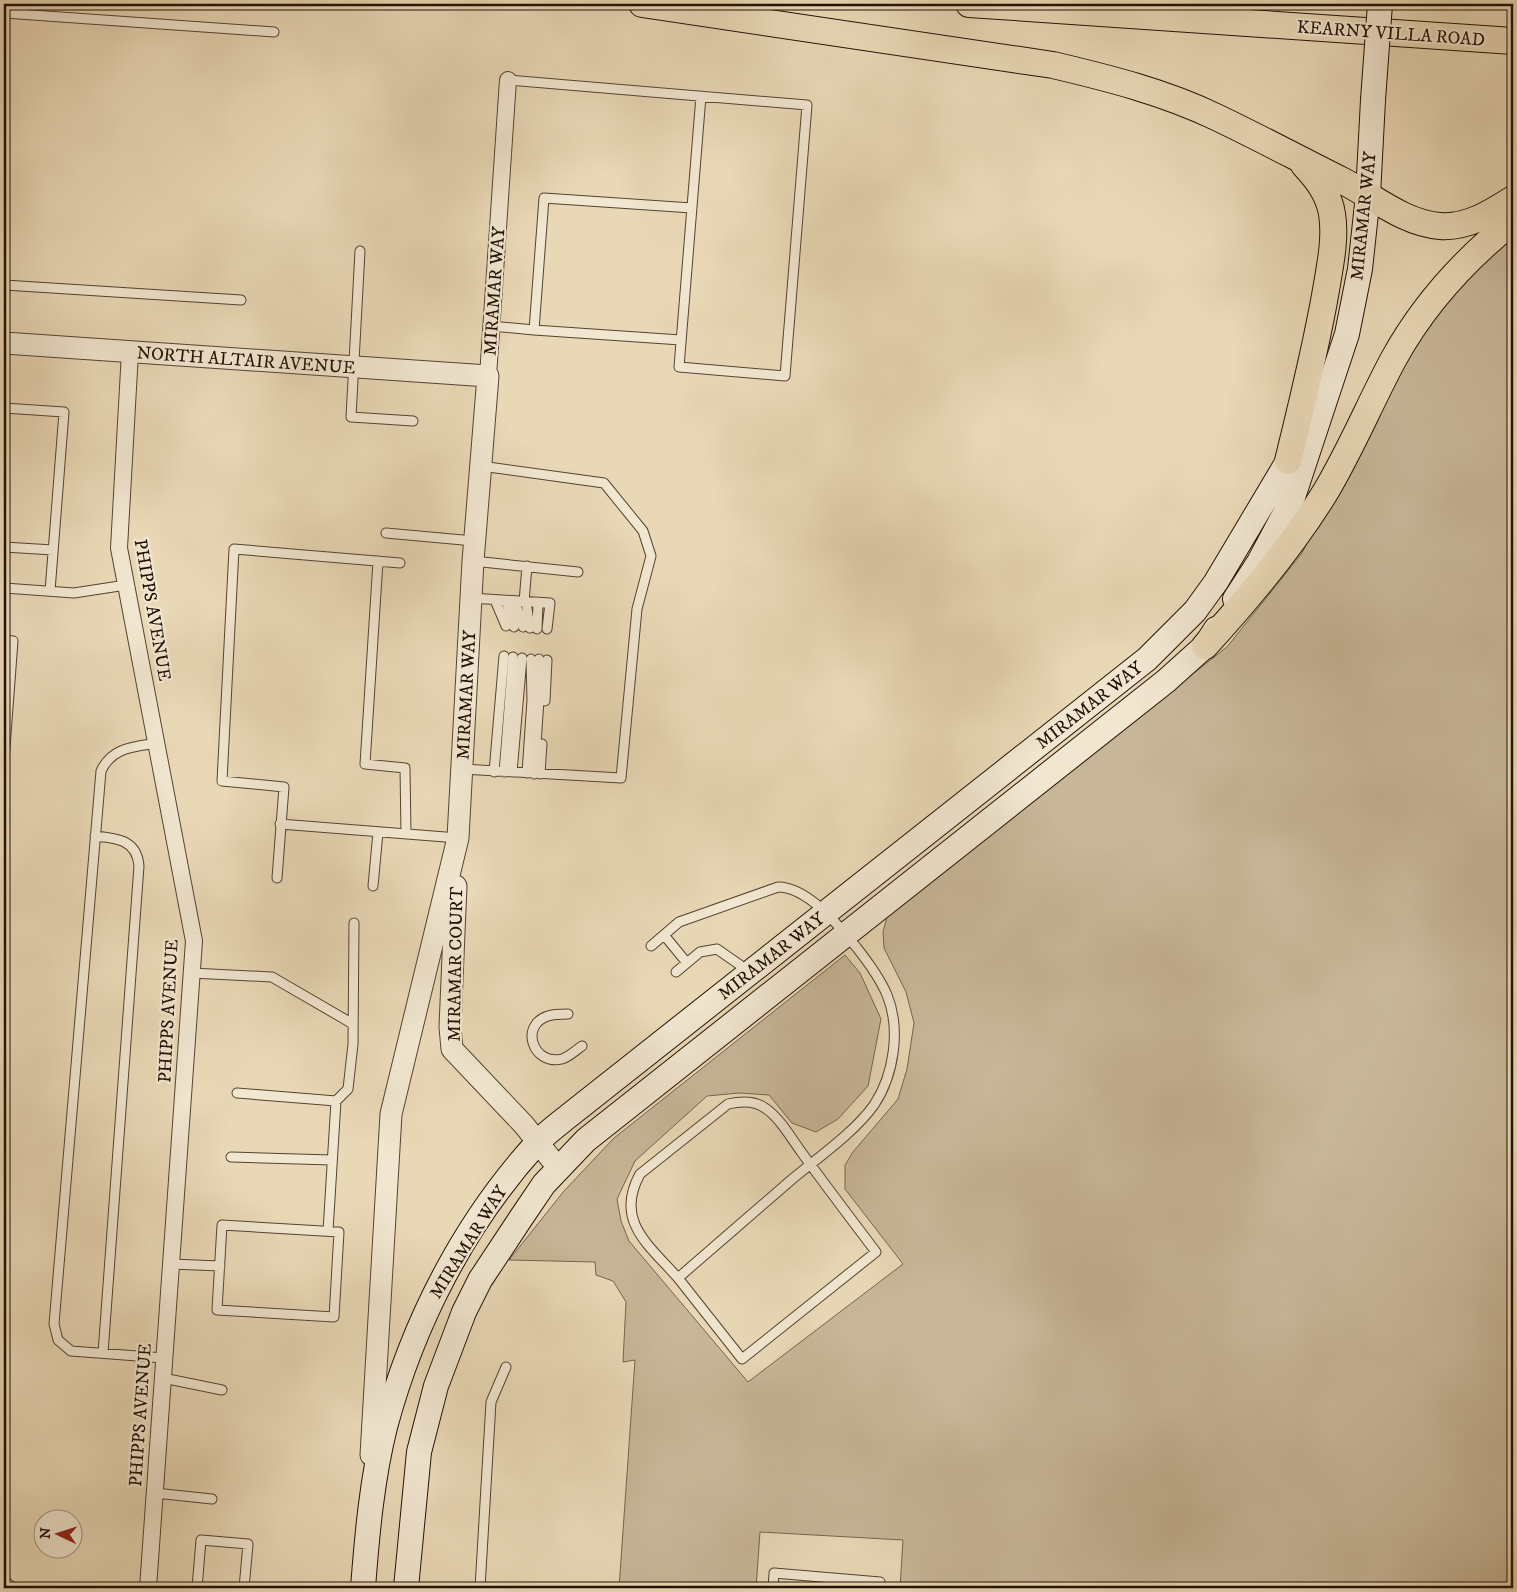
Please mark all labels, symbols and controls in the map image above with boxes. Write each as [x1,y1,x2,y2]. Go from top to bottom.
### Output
street label: KEARNY VILLA ROAD [1296,16,1486,52]
street label: MIRAMAR WAY [1346,150,1382,282]
street label: MIRAMAR WAY [480,225,511,356]
street label: NORTH ALTAIR AVENUE [136,342,356,380]
street label: PHIPPS AVENUE [129,537,175,683]
street label: MIRAMAR WAY [453,629,481,760]
street label: MIRAMAR WAY [1032,657,1148,754]
street label: MIRAMAR COURT [444,886,468,1042]
street label: MIRAMAR WAY [714,908,830,1005]
street label: PHIPPS AVENUE [154,938,184,1083]
street label: MIRAMAR WAY [425,1181,513,1303]
street label: PHIPPS AVENUE [125,1342,157,1488]
north arrow [32,1510,82,1560]
text: N [37,1526,55,1540]

